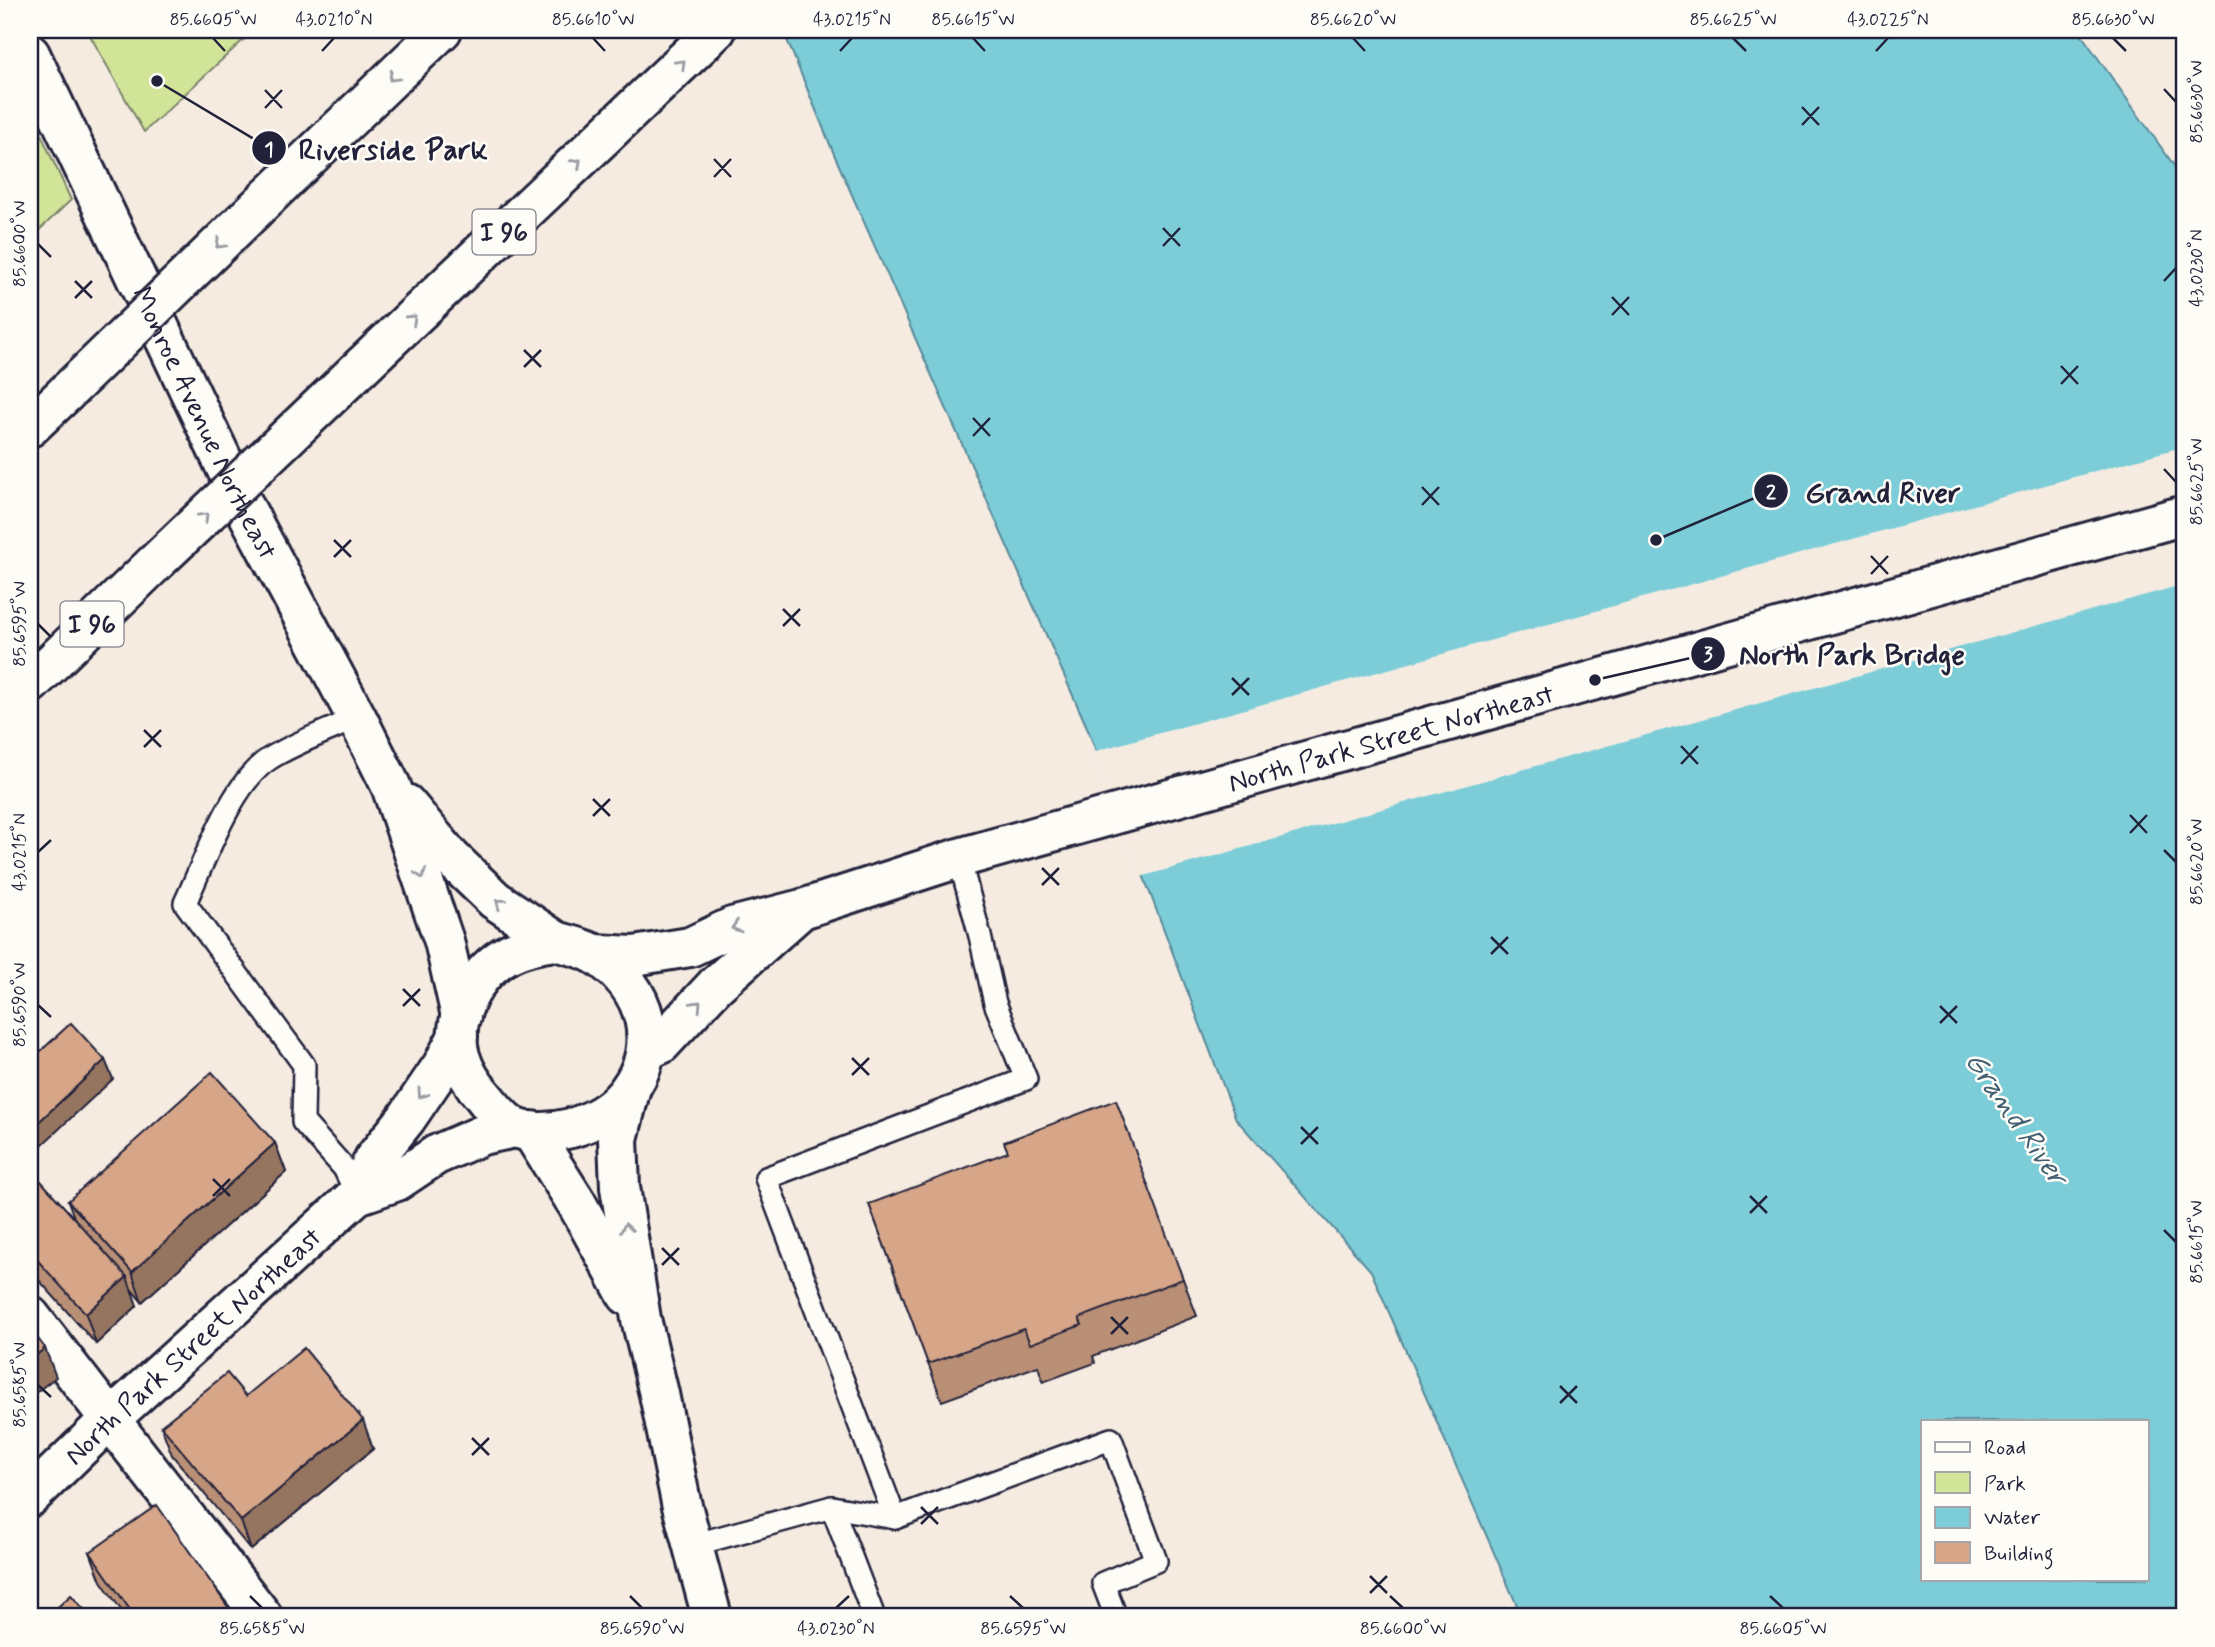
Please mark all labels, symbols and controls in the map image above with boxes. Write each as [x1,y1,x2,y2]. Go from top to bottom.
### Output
text: 85.6605°W [169,8,257,32]
text: 43.0210°N [295,8,373,32]
text: 85.6610°W [552,8,634,32]
text: 43.0215°N [813,8,891,32]
text: 85.6615°W [931,8,1015,32]
text: 85.6620°W [1310,8,1396,32]
text: 85.6625°W [1689,8,1777,32]
text: 43.0225°N [1847,8,1929,32]
text: 85.6630°W [2072,8,2154,32]
one-way arrow [673,59,686,72]
text: 85.6630°W [2185,61,2209,143]
one-way arrow [388,68,401,81]
callout: Riverside Park [251,123,499,174]
text: Riverside Park [298,131,488,170]
text: 1 [264,136,274,164]
one-way arrow [569,158,582,171]
text: 85.6600°W [8,201,32,287]
road number: I 96 [472,210,536,255]
text: 43.0230°N [2185,229,2209,307]
one-way arrow [215,235,228,248]
street label: Monroe Avenue Northeast [122,281,285,567]
one-way arrow [404,314,417,327]
text: 85.6625°W [2185,438,2209,526]
callout: Grand River [1754,466,1976,517]
text: Grand River [1805,474,1961,513]
text: 2 [1766,479,1777,507]
one-way arrow [196,513,209,525]
text: 85.6595°W [8,581,32,667]
road number: I 96 [60,602,124,646]
callout: North Park Bridge [1690,628,1979,679]
text: North Park Bridge [1739,636,1965,676]
text: 3 [1703,641,1713,669]
street label: North Park Street Northeast [1224,676,1559,803]
text: 43.0215°N [8,813,32,891]
text: 85.6620°W [2185,819,2209,905]
one-way arrow [413,867,427,879]
one-way arrow [495,898,507,911]
one-way arrow [730,919,742,933]
text: 85.6590°W [8,963,32,1047]
one-way arrow [689,1000,702,1013]
water label: Grand River [1955,1044,2078,1196]
one-way arrow [418,1086,430,1099]
text: 85.6615°W [2185,1200,2209,1284]
street label: North Park Street Northeast [57,1220,331,1474]
one-way arrow [619,1222,634,1234]
text: 85.6585°W [8,1342,32,1428]
legend [1921,1420,2148,1580]
text: Road [1984,1434,2026,1462]
text: Park [1984,1470,2026,1498]
text: Water [1984,1504,2040,1532]
text: Building [1984,1540,2054,1570]
text: 85.6585°W [219,1617,305,1641]
text: 85.6590°W [600,1617,684,1641]
text: 43.0230°N [797,1617,875,1641]
text: 85.6595°W [980,1617,1066,1641]
text: 85.6600°W [1360,1617,1446,1641]
text: 85.6605°W [1739,1617,1827,1641]

